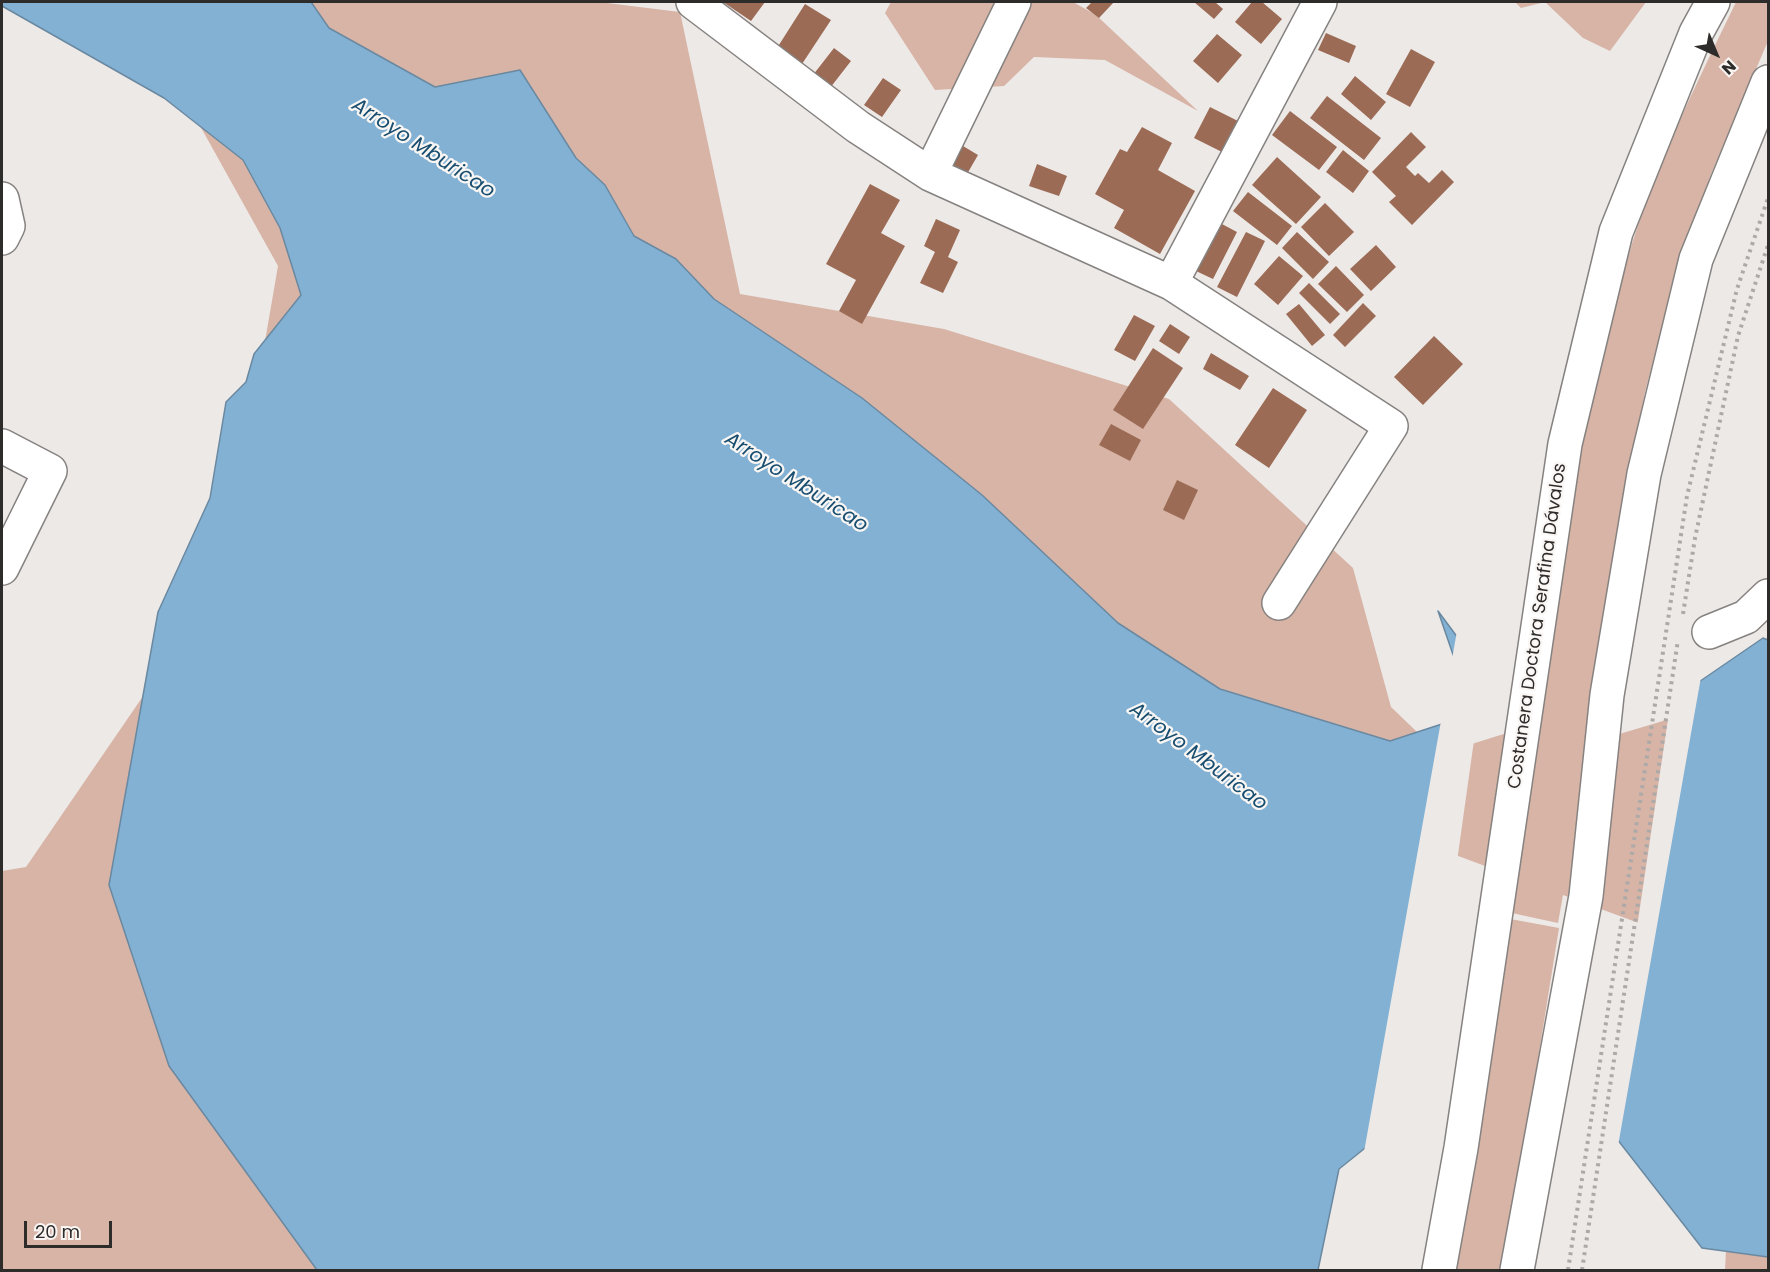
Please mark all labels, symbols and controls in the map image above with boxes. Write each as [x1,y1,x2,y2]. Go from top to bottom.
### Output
north arrow [1686,24,1746,84]
text: N [1717,55,1741,80]
water label: Arroyo Mburicao [347,94,499,204]
water label: Arroyo Mburicao [720,428,872,538]
street label: Costanera Doctora Serafina Dávalos [1504,462,1572,790]
water label: Arroyo Mburicao [1125,698,1271,816]
scale bar [27,1209,116,1247]
text: 20 m [35,1219,80,1244]

